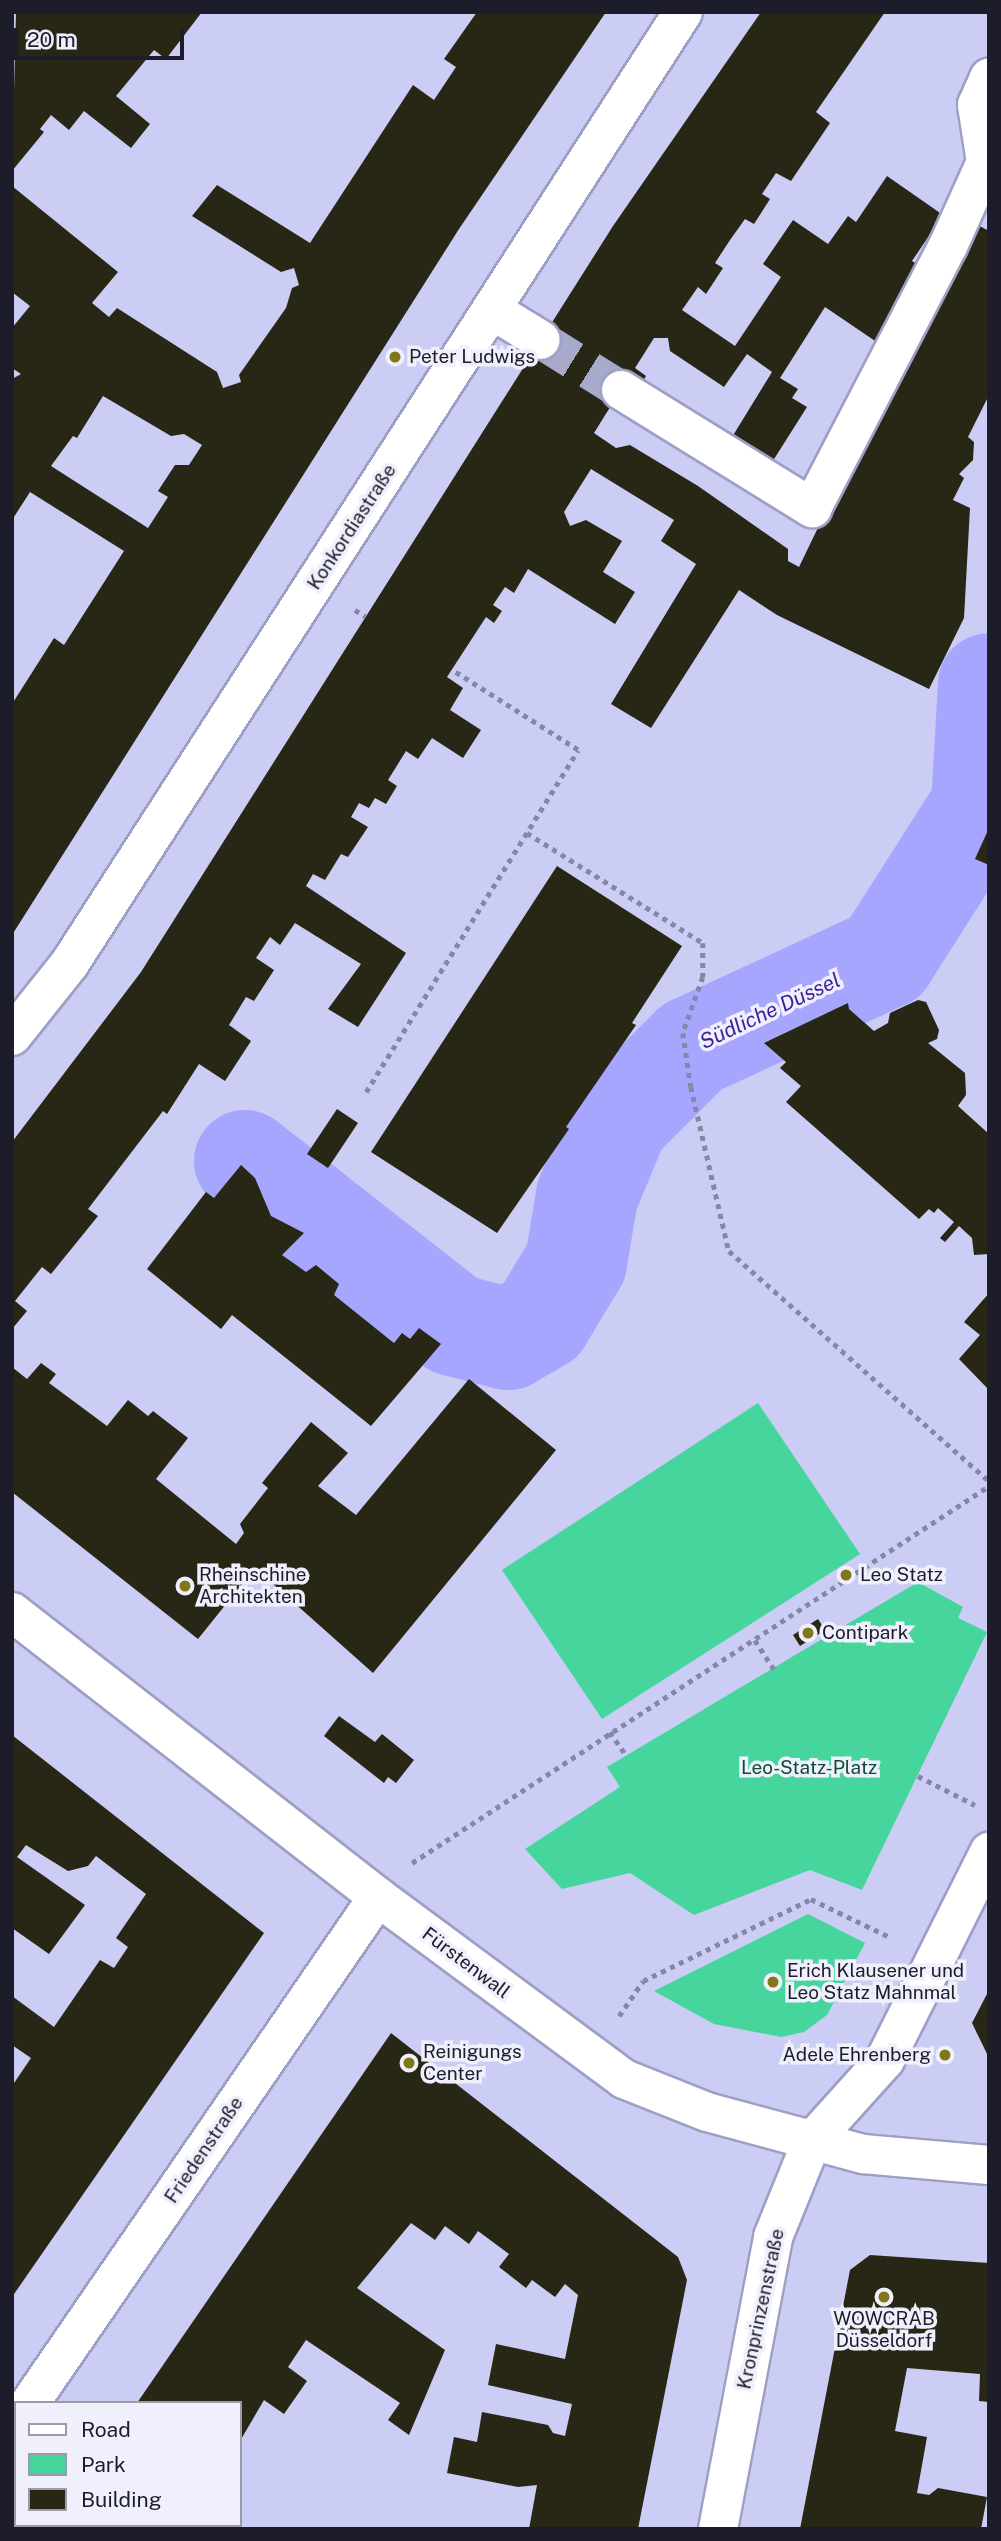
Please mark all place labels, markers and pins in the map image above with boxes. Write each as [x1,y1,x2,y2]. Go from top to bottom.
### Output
place label: Peter Ludwigs [409,346,535,368]
marker: Peter Ludwigs [387,349,403,365]
place label: Rheinschine Architekten [199,1564,306,1608]
place label: Leo Statz [860,1564,943,1586]
marker: Leo Statz [838,1567,854,1583]
marker: Rheinschine Architekten [177,1578,193,1594]
place label: Contipark [822,1622,908,1644]
marker: Contipark [800,1625,816,1641]
place label: Erich Klausener und Leo Statz Mahnmal [787,1960,964,2004]
marker: Erich Klausener und Leo Statz Mahnmal [765,1974,781,1990]
place label: Reinigungs Center [423,2041,522,2085]
place label: Adele Ehrenberg [782,2044,931,2066]
marker: Adele Ehrenberg [937,2047,953,2063]
marker: Reinigungs Center [401,2055,417,2071]
marker: WOWCRAB Düsseldorf [876,2289,892,2305]
place label: WOWCRAB Düsseldorf [833,2308,935,2352]

